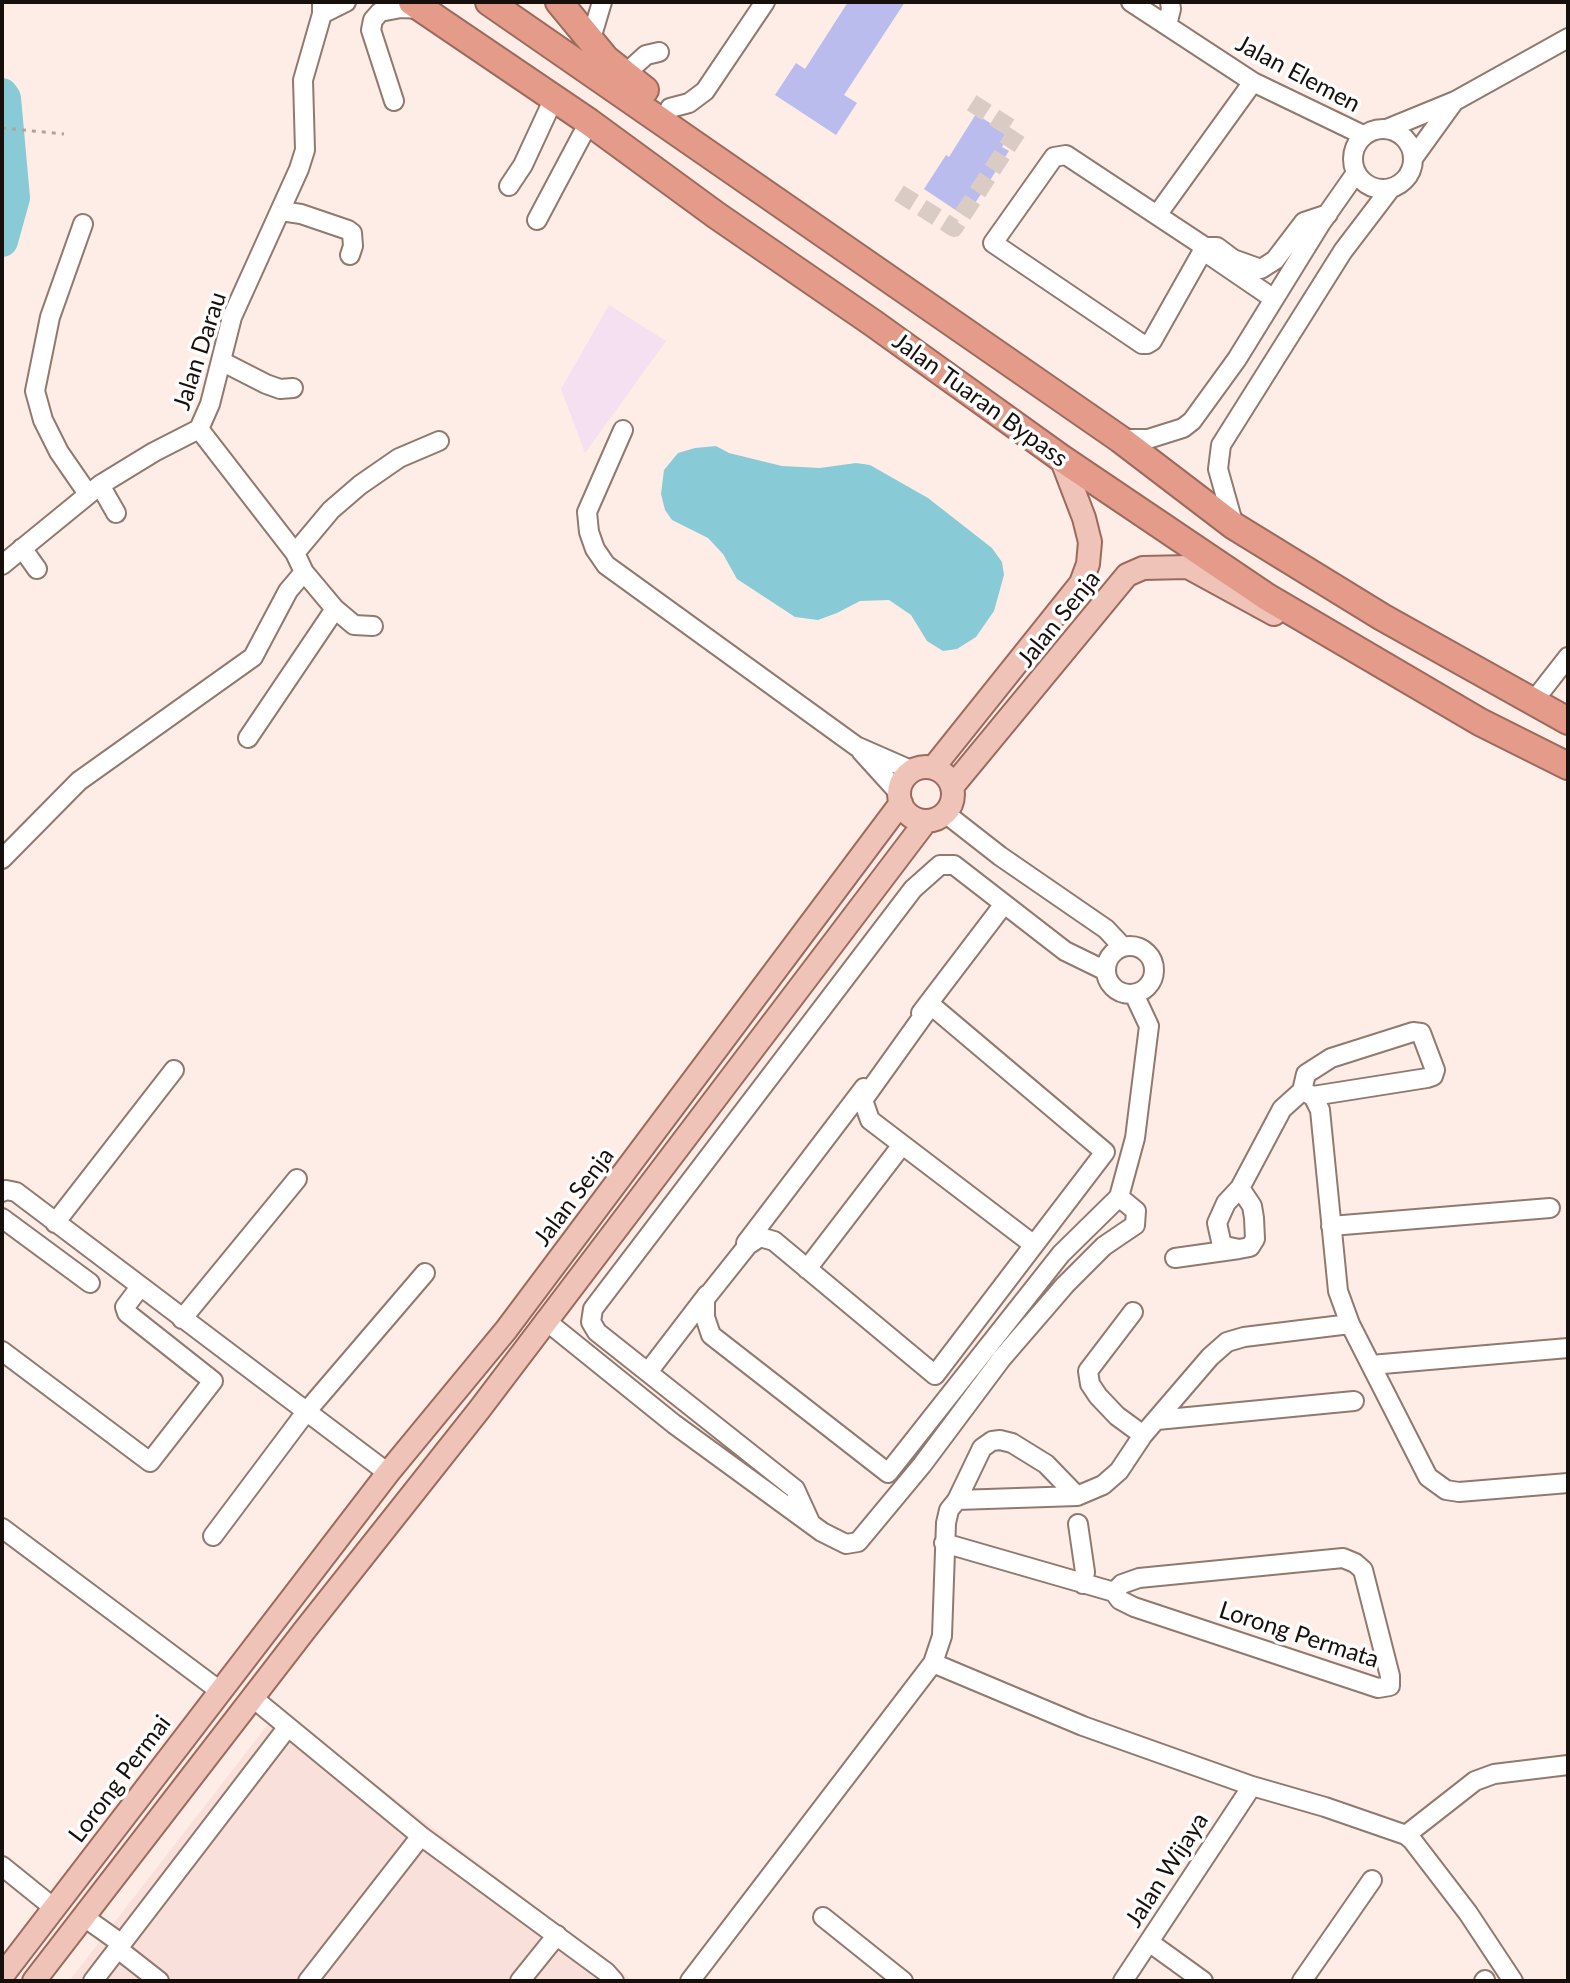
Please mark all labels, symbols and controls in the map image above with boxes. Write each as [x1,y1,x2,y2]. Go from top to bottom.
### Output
street label: Jalan Elemen [1231,29,1365,119]
street label: Jalan Darau [167,288,233,414]
street label: Jalan Tuaran Bypass [887,327,1073,473]
street label: Jalan Senja [1011,565,1107,673]
street label: Jalan Senja [528,1142,620,1252]
street label: Lorong Permata [1216,1596,1382,1674]
street label: Lorong Permai [63,1710,177,1848]
street label: Jalan Wijaya [1119,1807,1215,1933]

